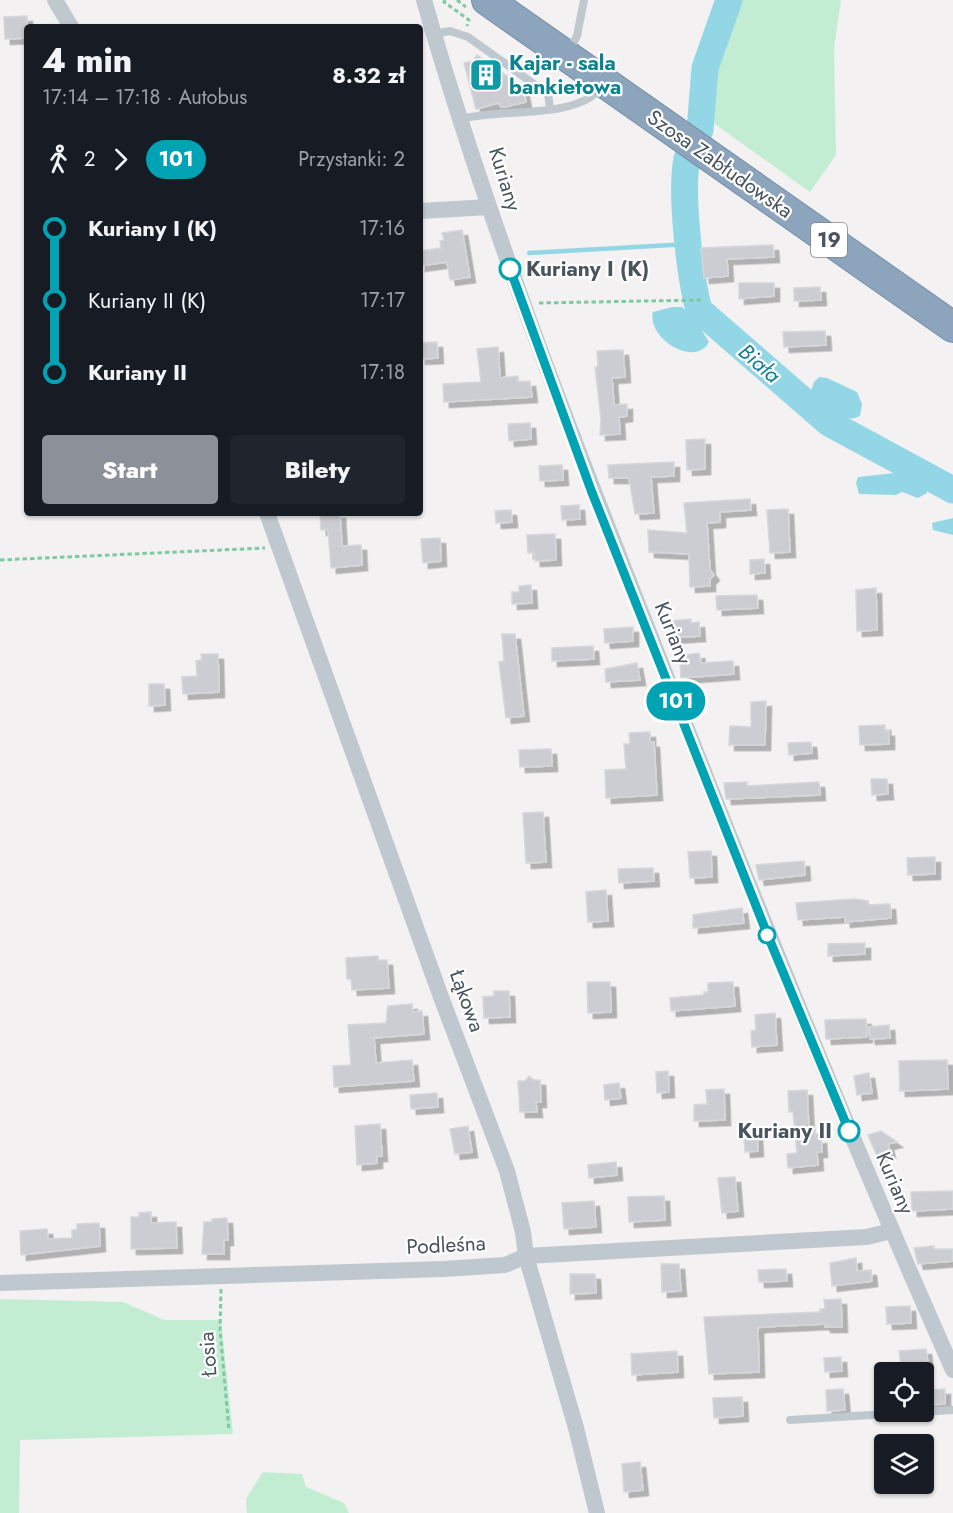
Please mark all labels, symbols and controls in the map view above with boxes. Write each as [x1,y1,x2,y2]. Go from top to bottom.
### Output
text: 4 min [42,37,132,84]
place label: Kajar - sala bankietowa [509,48,621,102]
building icon: Kajar - sala bankietowa [468,57,504,93]
text: 8.32 zł [332,59,405,91]
text: 17:14 – 17:18 · Autobus [42,83,247,112]
street label: Szosa Zabłudowska [641,102,799,226]
icon: walk [42,143,75,176]
icon: forward [104,143,137,176]
street label: Kuriany [481,143,529,215]
text: 101 [158,144,194,174]
text: 2 [84,145,95,174]
text: Przystanki: 2 [298,145,405,174]
text: Kuriany I (K) [88,212,217,244]
text: 17:16 [359,214,405,243]
road number: 19 [811,223,847,257]
place label: Kuriany I (K) [526,254,649,284]
marker: Kuriany I (K) [499,258,521,280]
text: Kuriany II (K) [88,284,206,316]
text: 17:17 [360,286,405,315]
water label: Biała [732,336,788,390]
text: Kuriany II [88,356,187,388]
text: 17:18 [360,358,405,387]
button: Start [42,435,218,504]
button: Bilety [230,435,405,504]
street label: Kuriany [647,597,699,670]
line badge: 101 [642,682,710,720]
text: 101 [658,686,694,716]
unlabelled marker [758,926,776,944]
street label: Łąkowa [442,965,492,1036]
place label: Kuriany II [737,1116,832,1146]
marker: Kuriany II [838,1120,860,1142]
street label: Kuriany [868,1147,922,1220]
street label: Podleśna [405,1228,487,1262]
street label: Łosia [191,1331,225,1378]
map controls [874,1362,934,1494]
button: locate [874,1362,934,1422]
button: layers [874,1434,934,1494]

